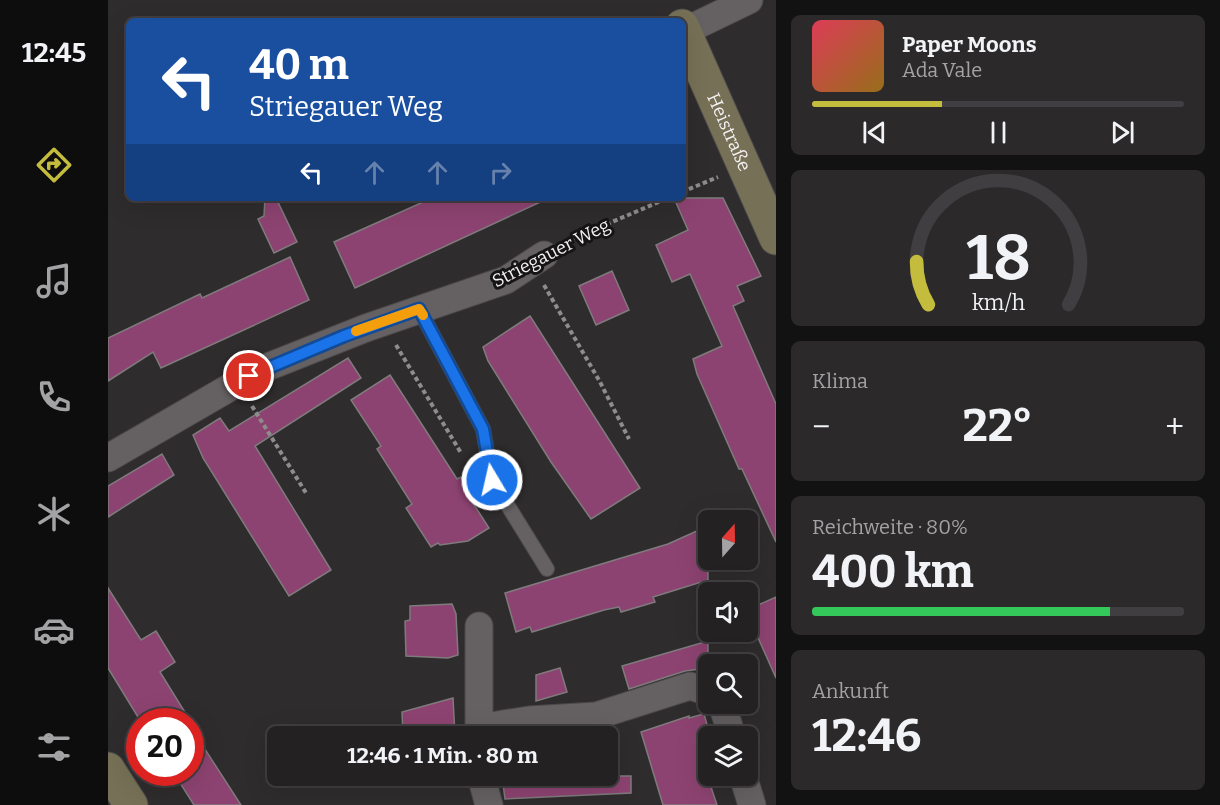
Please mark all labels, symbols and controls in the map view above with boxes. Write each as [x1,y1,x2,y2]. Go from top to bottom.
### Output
text: Paper Moons [902,31,1037,58]
text: 12:45 [22,37,86,69]
text: 40 m [249,40,349,90]
icon: left [150,42,228,120]
text: Ada Vale [902,58,982,82]
street label: Heistraße [702,90,756,174]
text: Striegauer Weg [249,91,443,123]
icon: previous [858,116,891,149]
icon: pause [982,116,1015,149]
icon: next [1106,116,1139,149]
icon: directions [33,144,75,186]
icon: left [295,156,328,189]
icon: ahead [358,156,391,189]
icon: ahead [421,156,454,189]
icon: right [484,156,517,189]
street label: Striegauer Weg [488,214,614,292]
text: 18 [966,221,1030,296]
icon: music [33,260,75,302]
text: km/h [971,290,1025,316]
pin [223,350,274,401]
icon: arrive [232,359,265,392]
text: Klima [812,369,868,393]
icon: phone [33,376,75,418]
text: 22° [962,399,1033,453]
text: − [812,407,830,447]
text: + [1165,407,1184,447]
position arrow [460,448,524,512]
icon: climate [33,493,75,535]
north arrow [698,510,758,570]
map controls [698,510,758,786]
text: Reichweite · 80% [812,515,968,539]
text: 400 km [812,545,974,599]
button: sound [698,582,758,642]
icon: car [33,609,75,651]
button: search [698,654,758,714]
text: Ankunft [812,679,889,703]
speed limit sign: 20 [126,708,204,786]
text: 12:46 [812,709,921,763]
icon: filters [33,726,75,768]
button: layers [698,726,758,786]
text: 12:46 · 1 Min. · 80 m [347,742,538,769]

